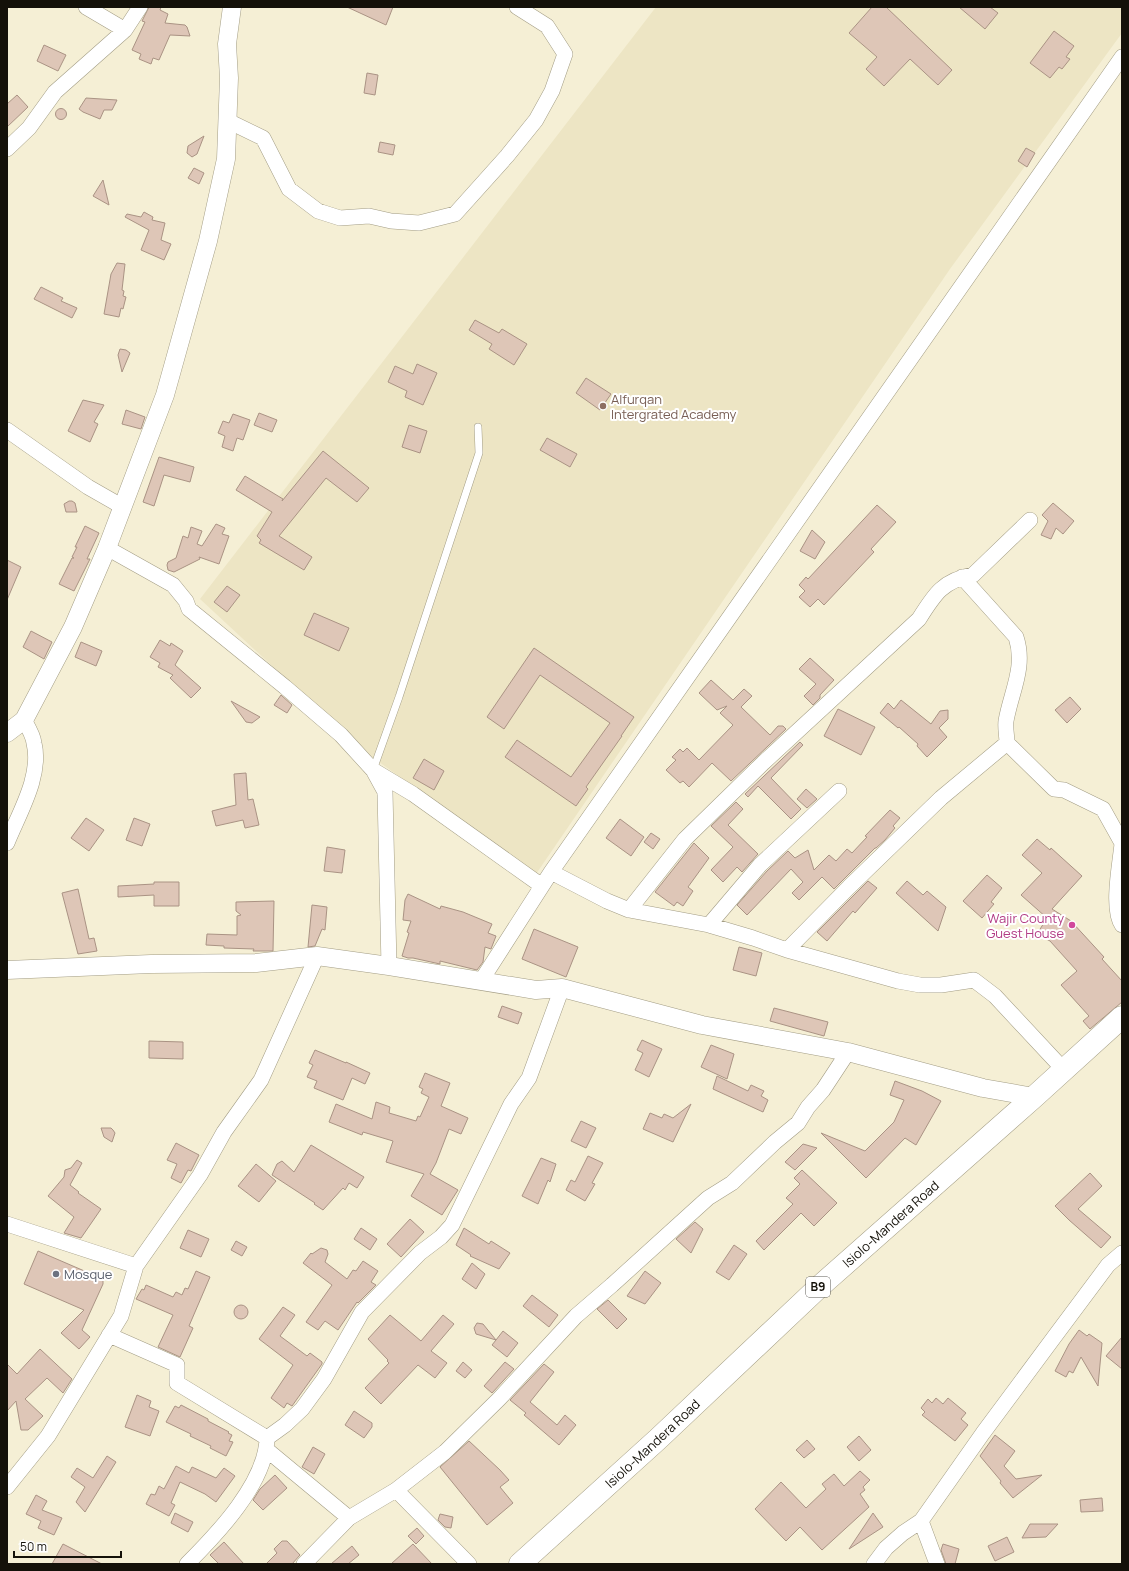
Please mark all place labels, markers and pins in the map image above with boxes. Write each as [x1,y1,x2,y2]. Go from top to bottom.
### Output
place label: Alfurqan Intergrated Academy [611,390,736,423]
marker: Alfurqan Intergrated Academy [598,401,608,411]
place label: Wajir County Guest House [986,909,1064,942]
marker: Wajir County Guest House [1067,920,1077,930]
place label: Mosque [64,1265,113,1283]
marker: Mosque [51,1269,61,1279]

